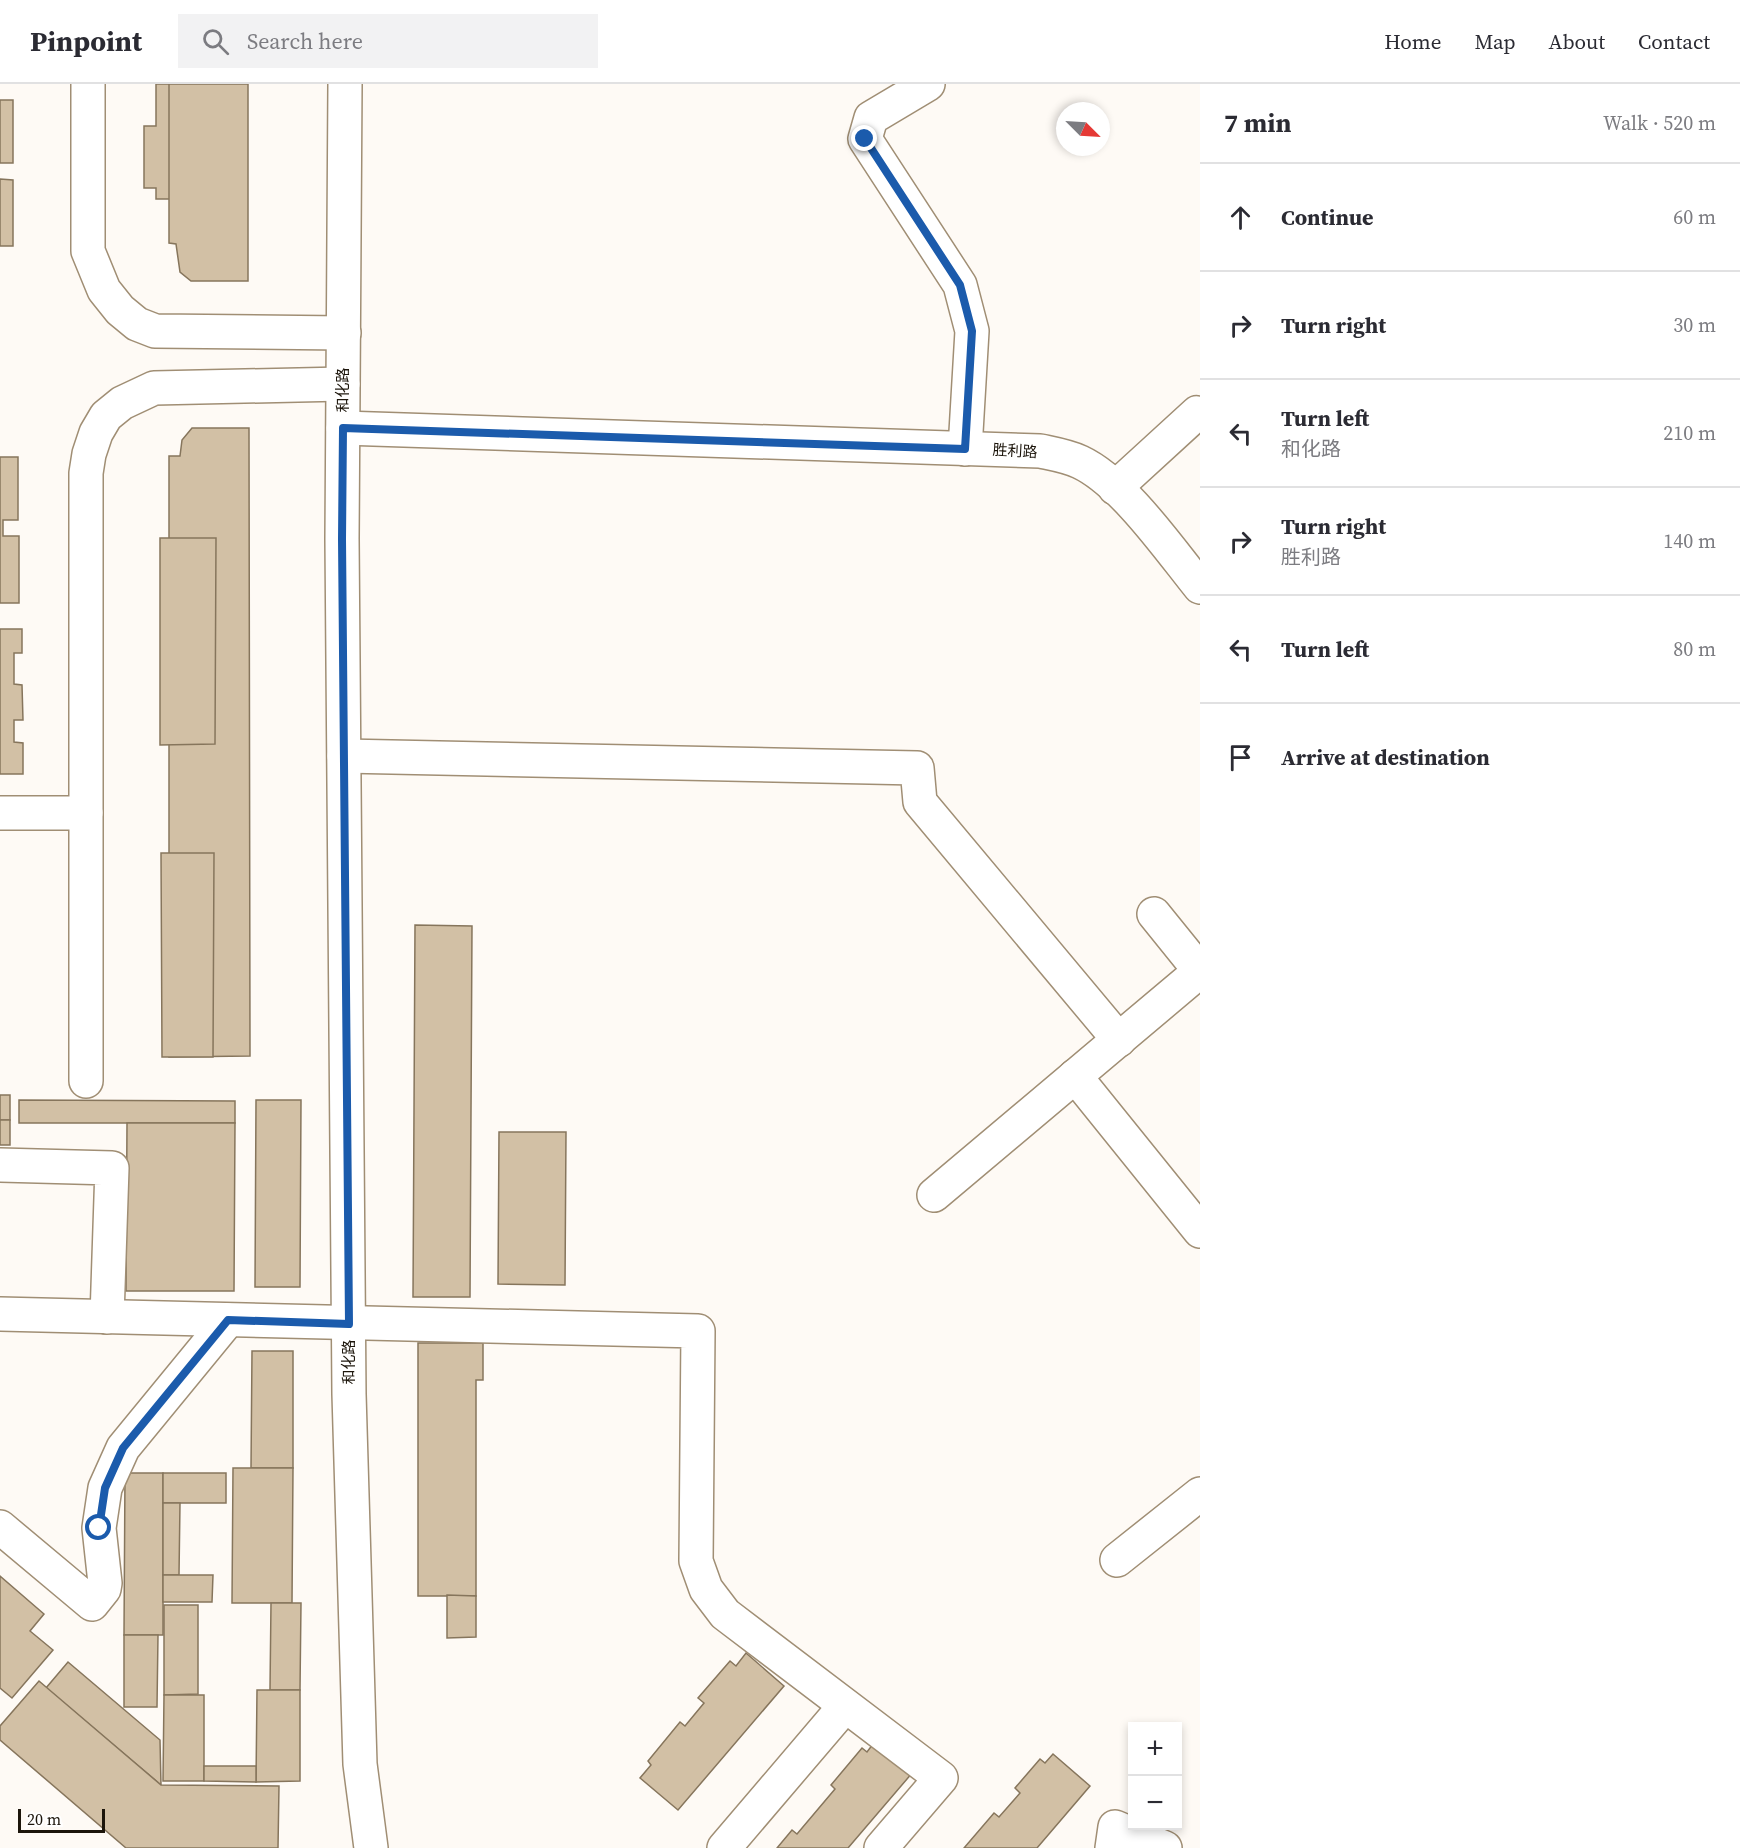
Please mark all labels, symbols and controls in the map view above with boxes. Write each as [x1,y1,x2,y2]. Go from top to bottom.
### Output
search box [178,14,598,68]
text: Pinpoint [30,22,142,60]
icon: search [199,25,232,58]
text: Search here [247,26,363,56]
text: Home [1384,27,1442,56]
text: Map [1475,27,1516,56]
text: About [1549,27,1605,56]
text: Contact [1638,27,1710,56]
north arrow [1056,102,1110,156]
text: 7 min [1224,105,1291,141]
text: Walk · 520 m [1603,109,1716,137]
route end [851,125,877,151]
icon: ahead [1224,201,1257,234]
text: Continue [1281,202,1374,232]
text: 60 m [1673,203,1716,231]
icon: right [1224,309,1257,342]
text: Turn right [1281,310,1386,340]
text: 30 m [1673,311,1716,339]
street label: 和化路 [332,367,353,413]
text: Turn left [1281,403,1369,433]
icon: left [1224,417,1257,450]
text: 210 m [1663,419,1716,447]
text: 和化路 [1281,435,1341,463]
street label: 胜利路 [992,439,1038,462]
text: Turn right [1281,511,1386,541]
icon: right [1224,525,1257,558]
text: 140 m [1663,527,1716,555]
text: 胜利路 [1281,543,1341,571]
icon: left [1224,633,1257,666]
text: Turn left [1281,634,1369,664]
text: 80 m [1673,635,1716,663]
icon: arrive [1224,741,1257,774]
text: Arrive at destination [1281,742,1490,772]
street label: 和化路 [338,1339,359,1385]
route start [85,1514,111,1540]
map controls [1128,1722,1182,1830]
button: + [1128,1722,1182,1776]
button: − [1128,1776,1182,1830]
scale bar [18,1806,105,1834]
text: 20 m [27,1808,61,1830]

